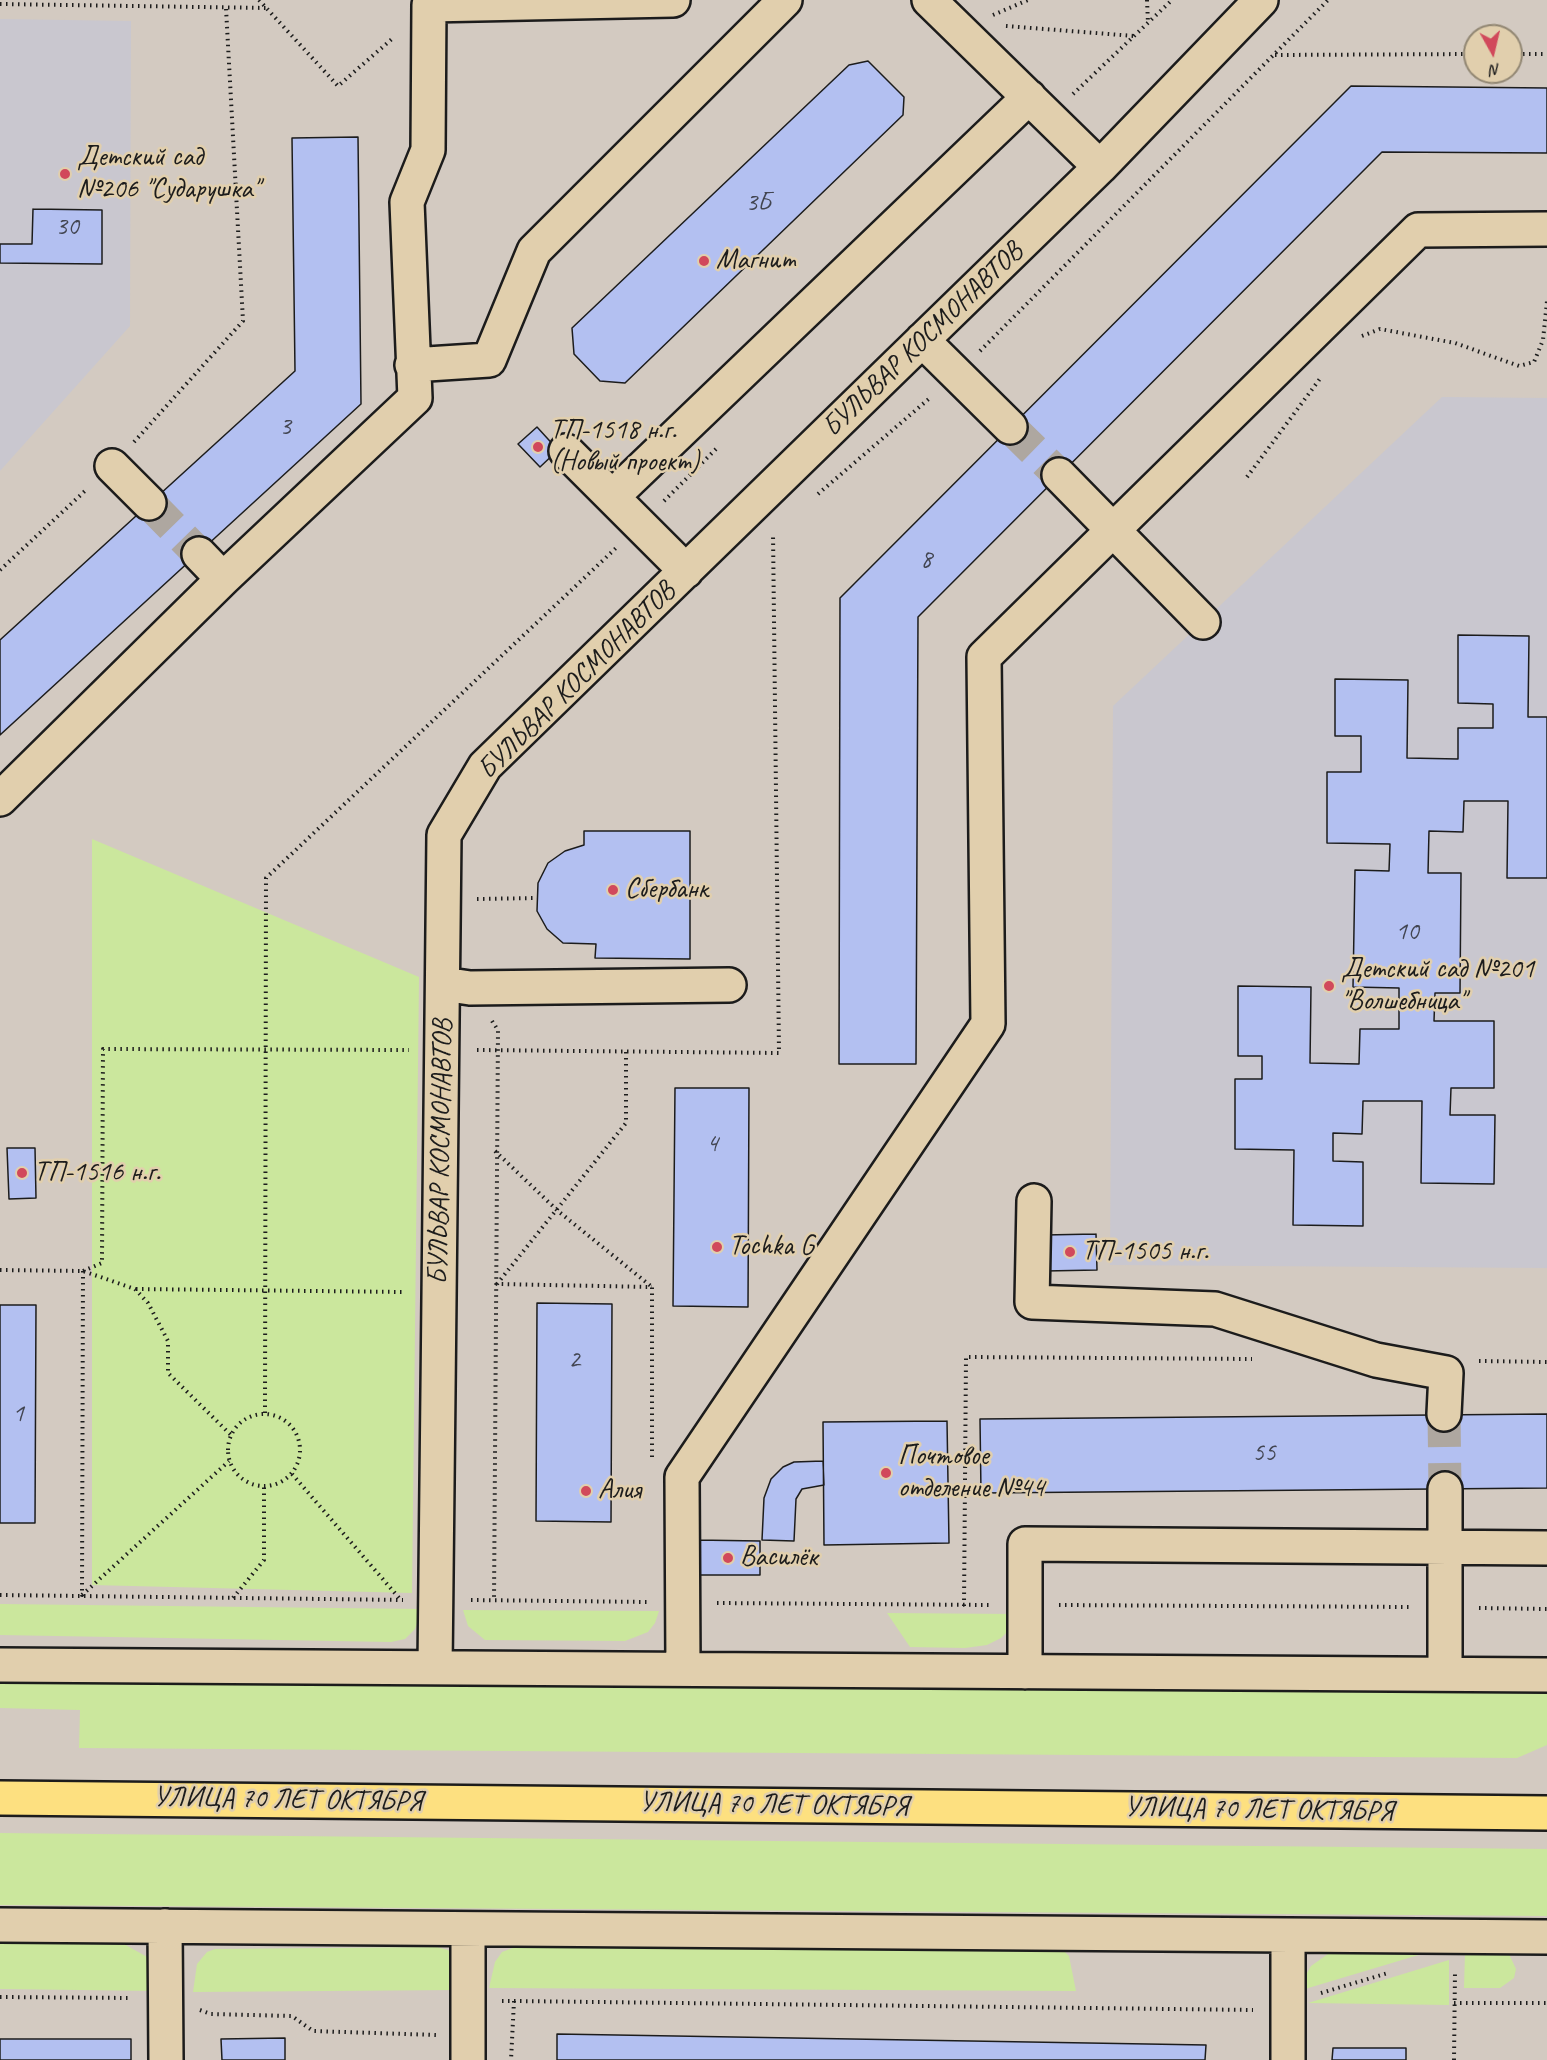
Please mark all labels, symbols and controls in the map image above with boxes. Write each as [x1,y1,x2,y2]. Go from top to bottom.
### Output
north arrow [1463,24,1523,84]
text: N [1489,59,1502,80]
place label: Детский сад №206 "Сударушка" [77,141,259,207]
marker: Детский сад №206 "Сударушка" [58,167,72,181]
house number: 3Б [746,187,770,219]
house number: 30 [55,211,79,243]
street label: БУЛЬВАР КОСМОНАВТОВ [816,236,1030,444]
place label: Магнит [716,244,796,278]
marker: Магнит [697,254,711,268]
house number: 3 [279,411,291,443]
place label: ТП-1518 н.г. (Новый проект) [550,414,699,480]
marker: ТП-1518 н.г. (Новый проект) [531,440,545,454]
house number: 8 [920,544,932,576]
street label: БУЛЬВАР КОСМОНАВТОВ [471,575,683,787]
place label: Сбербанк [625,873,708,907]
marker: Сбербанк [606,883,620,897]
house number: 10 [1395,916,1419,948]
place label: Детский сад №201 "Волшебница" [1341,953,1534,1019]
marker: Детский сад №201 "Волшебница" [1322,979,1336,993]
street label: БУЛЬВАР КОСМОНАВТОВ [422,1019,460,1285]
house number: 4 [706,1128,718,1160]
place label: ТП-1516 н.г. [34,1156,160,1190]
marker: ТП-1516 н.г. [15,1166,29,1180]
place label: Tochka G [729,1230,814,1264]
place label: ТП-1505 н.г. [1082,1235,1208,1269]
marker: Tochka G [710,1240,724,1254]
marker: ТП-1505 н.г. [1063,1245,1077,1259]
house number: 2 [568,1344,580,1376]
house number: 1 [12,1398,24,1430]
house number: 55 [1252,1437,1276,1469]
place label: Почтовое отделение №44 [898,1440,1044,1506]
marker: Почтовое отделение №44 [879,1466,893,1480]
place label: Алия [598,1474,641,1508]
marker: Алия [579,1484,593,1498]
place label: Василёк [740,1541,817,1575]
marker: Василёк [721,1551,735,1565]
street label: УЛИЦА 70 ЛЕТ ОКТЯБРЯ [153,1781,423,1819]
street label: УЛИЦА 70 ЛЕТ ОКТЯБРЯ [639,1786,909,1824]
street label: УЛИЦА 70 ЛЕТ ОКТЯБРЯ [1124,1791,1394,1829]

